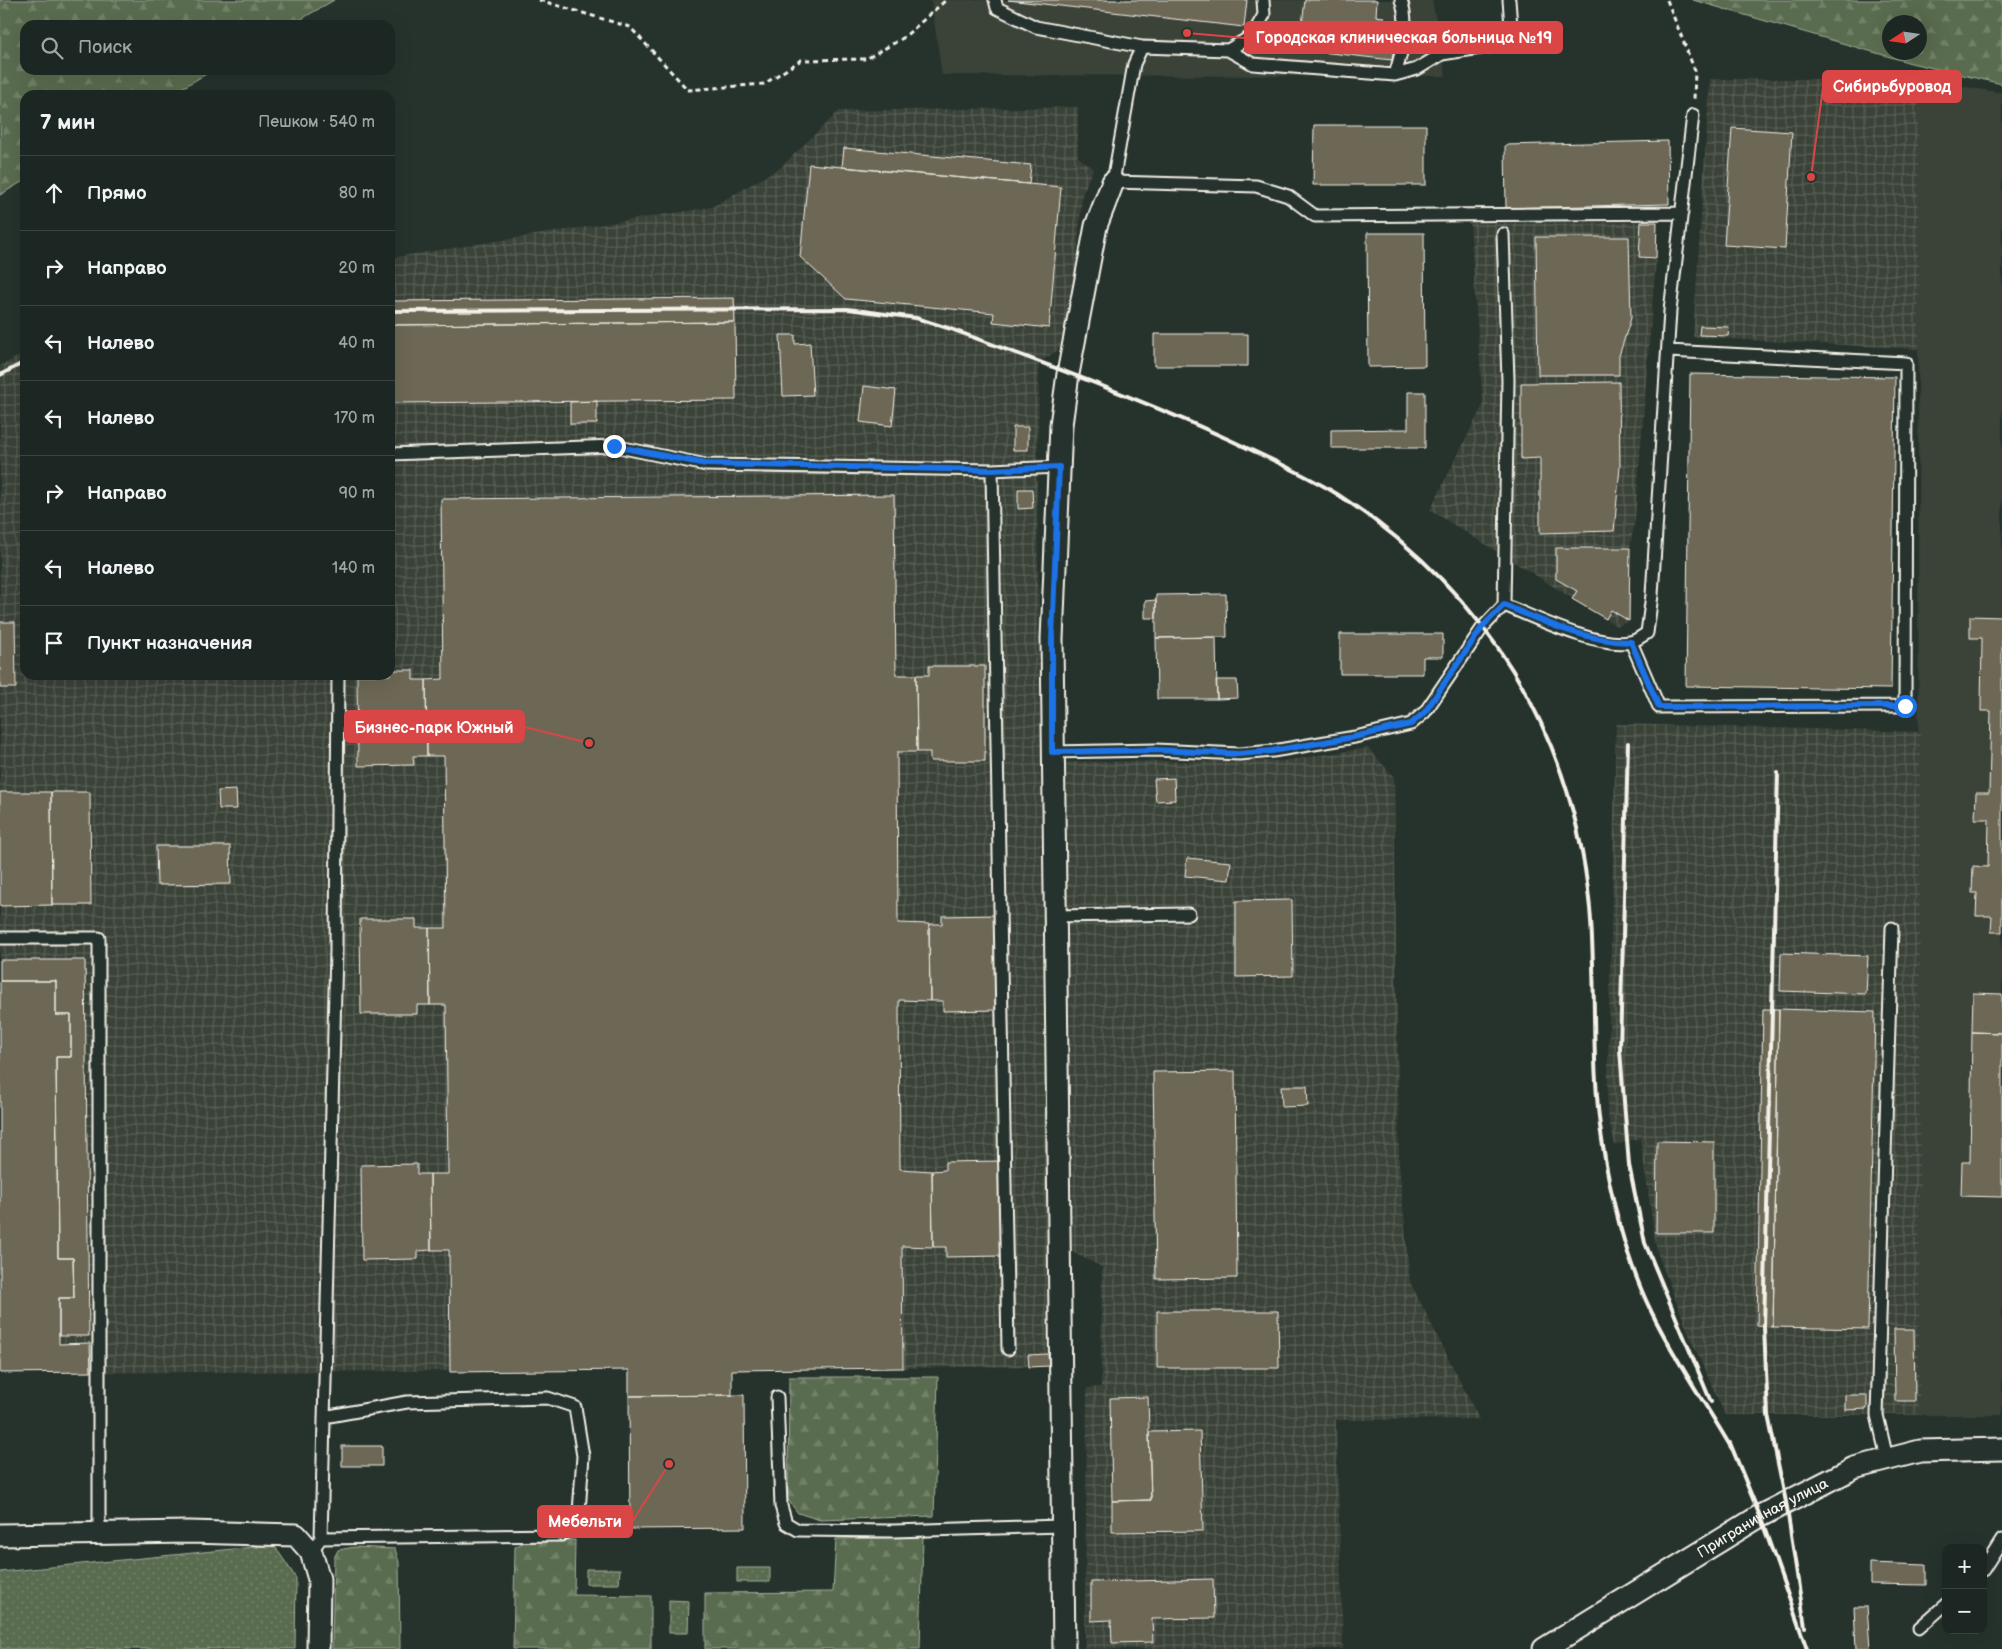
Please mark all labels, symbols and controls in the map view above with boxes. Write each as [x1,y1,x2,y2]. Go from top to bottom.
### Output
north arrow [1882,15,1927,60]
search box [20,20,395,75]
callout: Городская клиническая больница №19 [1245,22,1562,53]
text: Городская клиническая больница №19 [1256,29,1552,48]
icon: search [38,34,66,62]
text: Поиск [78,36,132,59]
callout: Сибирьбуровод [1823,71,1961,102]
text: Сибирьбуровод [1833,78,1952,97]
text: 7 мин [40,110,95,135]
text: Пешком · 540 m [258,113,375,132]
icon: ahead [40,179,68,207]
text: Прямо [87,182,147,205]
text: 80 m [339,184,375,203]
icon: right [40,254,68,282]
text: Направо [87,257,167,280]
text: 20 m [339,259,375,278]
icon: left [40,329,68,357]
text: Налево [87,332,154,355]
text: 40 m [338,334,375,353]
icon: left [40,404,68,432]
text: Налево [87,407,154,430]
text: 170 m [334,409,375,428]
route end [603,435,626,458]
icon: right [40,479,68,507]
text: Направо [87,482,167,505]
text: 90 m [339,484,375,503]
icon: left [40,554,68,582]
text: Налево [87,557,154,580]
text: 140 m [332,559,375,578]
icon: arrive [40,629,68,657]
text: Пункт назначения [87,632,252,655]
route start [1894,695,1917,718]
callout: Бизнес-парк Южный [345,711,524,742]
text: Бизнес-парк Южный [355,719,513,738]
street label: Приграничная улица [1694,1474,1831,1562]
callout: Мебельти [538,1506,632,1537]
text: Мебельти [548,1513,622,1532]
map controls [1942,1544,1987,1634]
button: + [1942,1544,1987,1589]
button: − [1942,1589,1987,1634]

